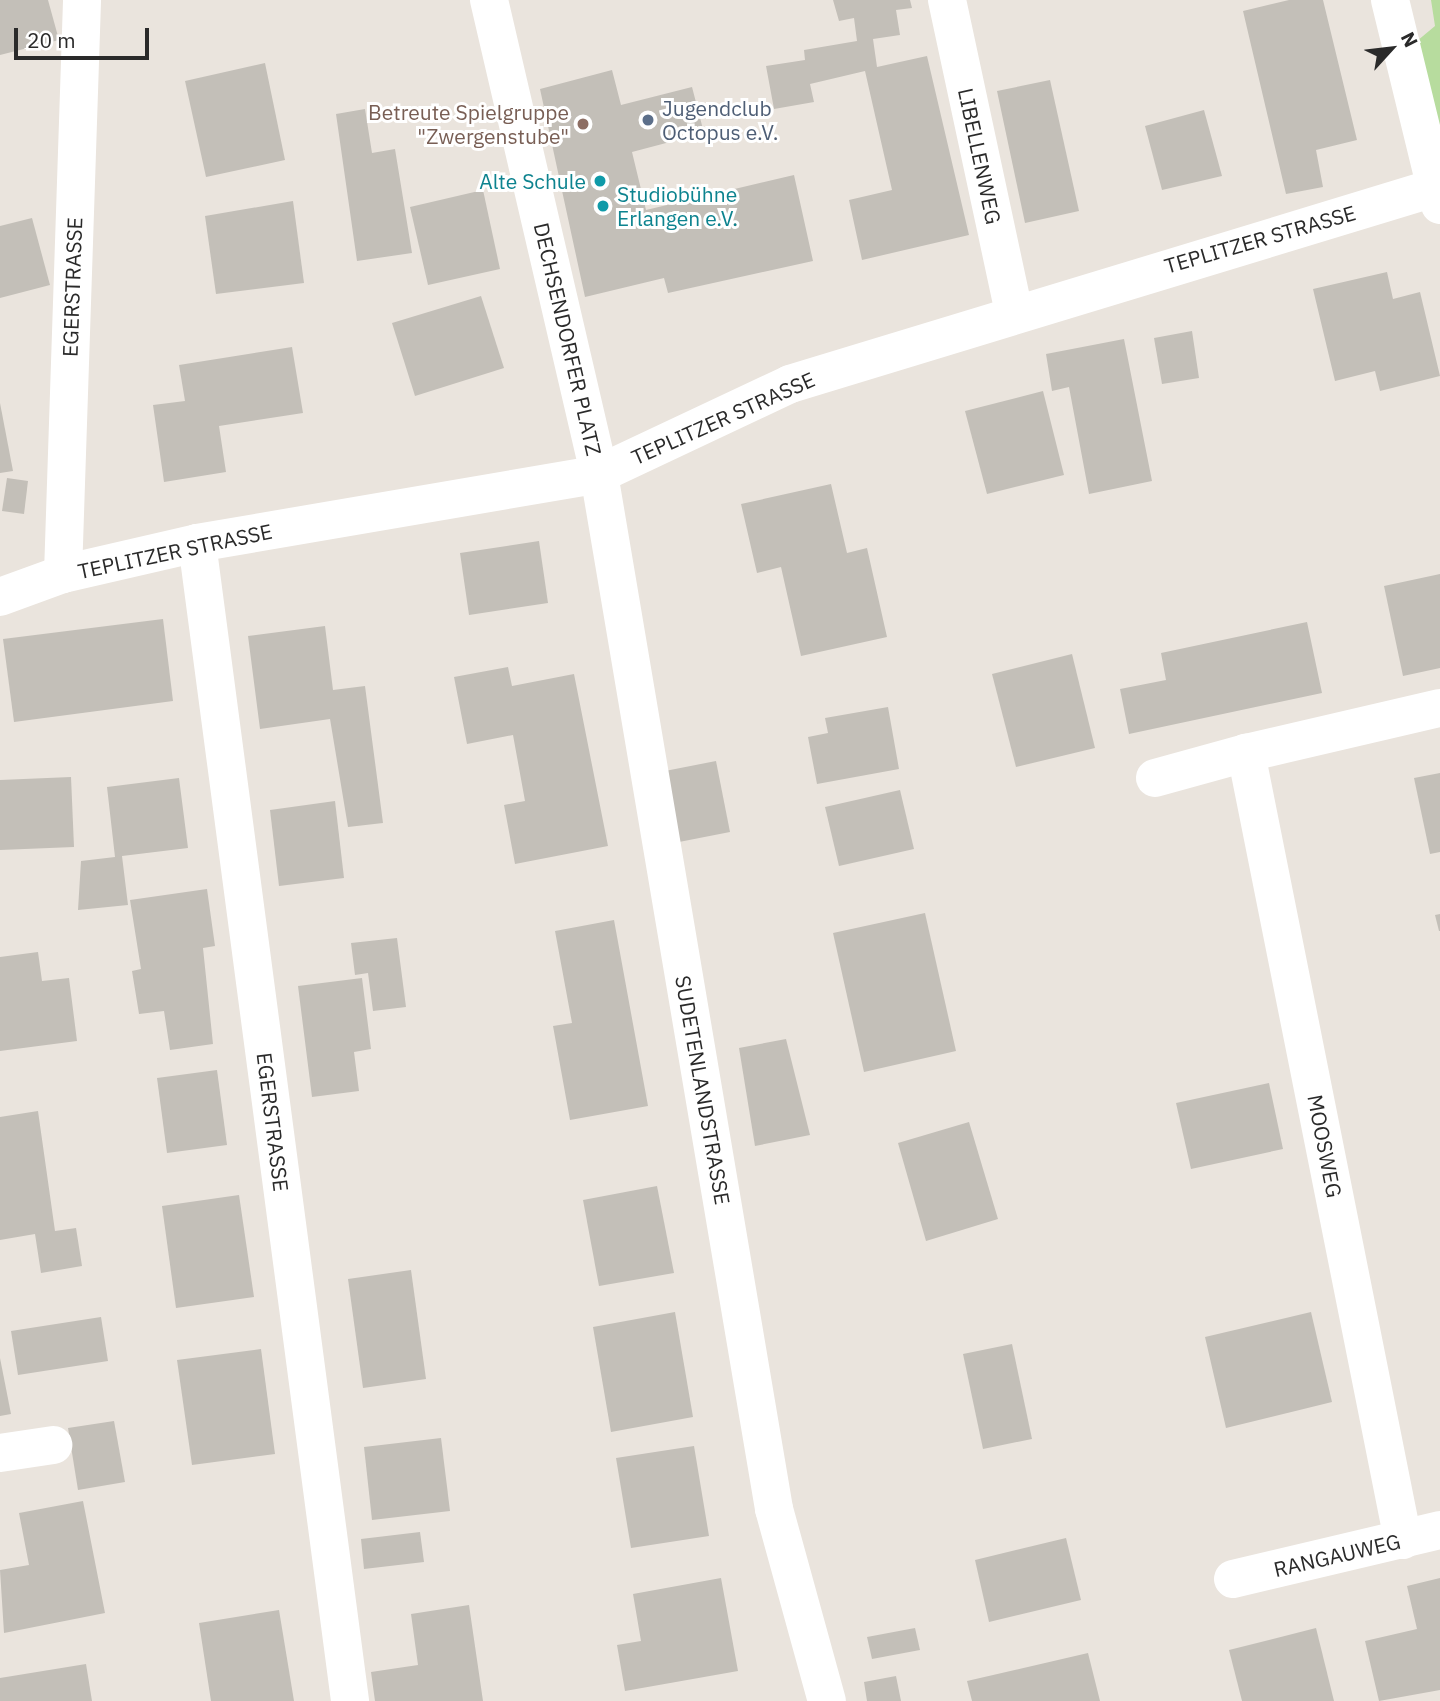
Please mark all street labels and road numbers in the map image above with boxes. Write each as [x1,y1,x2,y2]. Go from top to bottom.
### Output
street label: LIBELLENWEG [953,86,1007,226]
street label: TEPLITZER STRASSE [1161,200,1359,278]
street label: EGERSTRASSE [57,217,87,357]
street label: DECHSENDORFER PLATZ [529,220,607,458]
street label: TEPLITZER STRASSE [627,366,819,470]
street label: TEPLITZER STRASSE [76,518,274,584]
street label: SUDETENLANDSTRASSE [670,973,736,1207]
street label: EGERSTRASSE [252,1051,294,1193]
street label: MOOSWEG [1303,1092,1347,1200]
street label: RANGAUWEG [1271,1528,1403,1582]

